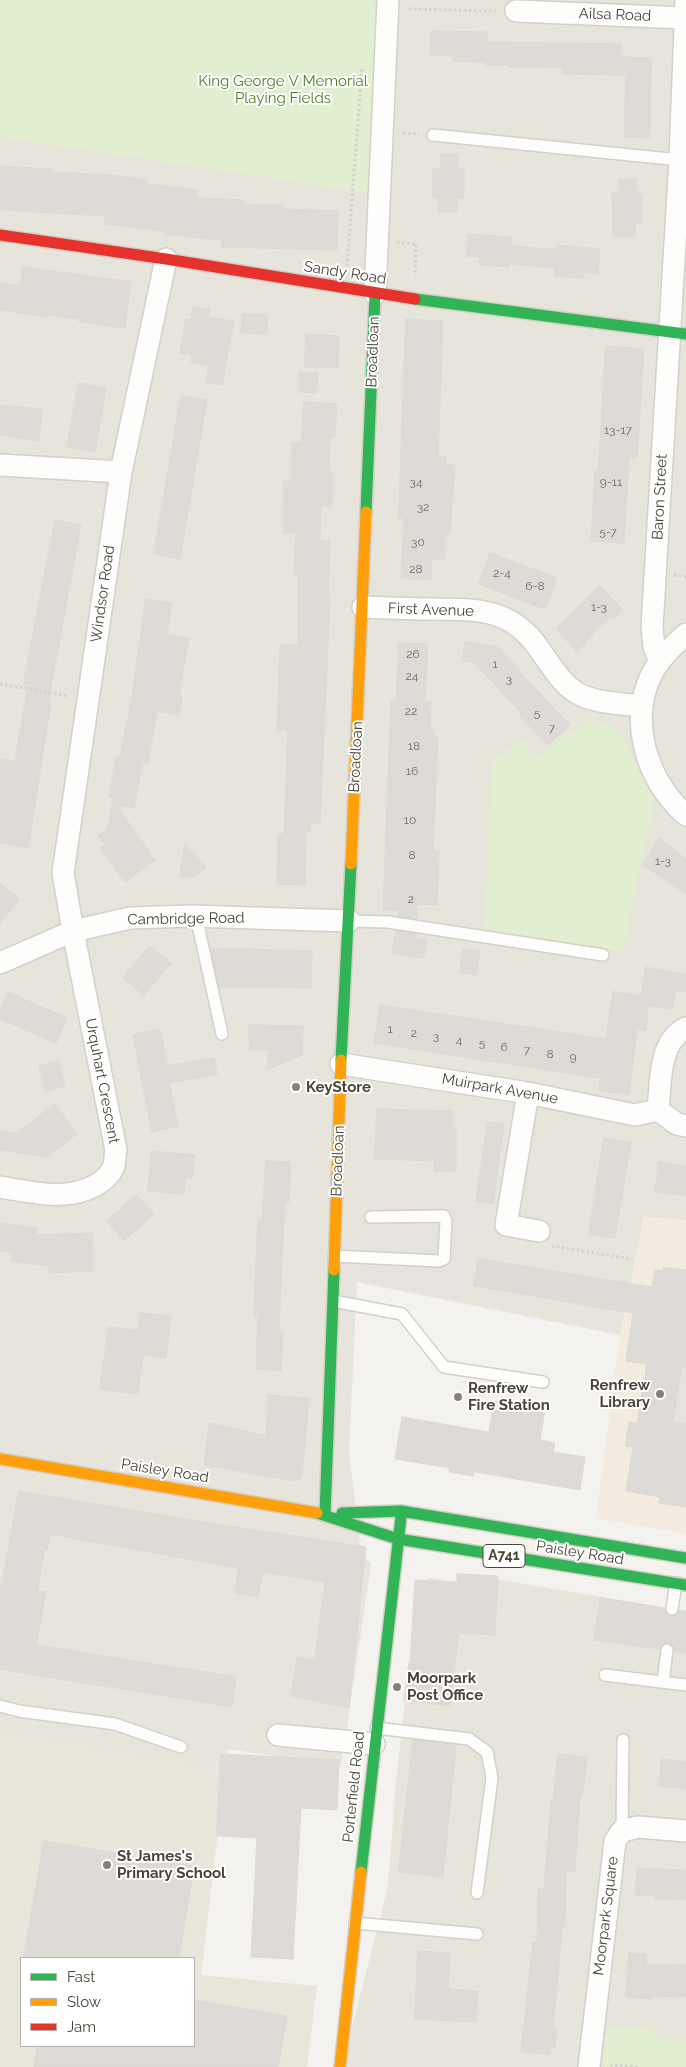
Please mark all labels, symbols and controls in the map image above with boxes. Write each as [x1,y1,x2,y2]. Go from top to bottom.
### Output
street label: Ailsa Road [578,5,652,25]
park label: King George V Memorial Playing Fields [198,72,368,107]
street label: Sandy Road [302,258,388,288]
street label: Broadloan [363,316,383,388]
house number: 13-17 [604,423,632,437]
street label: Baron Street [649,453,671,541]
house number: 34 [410,475,422,489]
house number: 9-11 [600,475,622,489]
house number: 32 [417,500,429,514]
house number: 5-7 [599,525,617,539]
house number: 30 [411,535,425,549]
street label: Windsor Road [87,544,119,644]
house number: 28 [409,562,423,576]
house number: 2-4 [493,566,511,580]
house number: 6-8 [525,579,545,593]
street label: First Avenue [388,600,474,620]
house number: 1-3 [591,600,607,614]
house number: 26 [406,647,420,661]
house number: 1 [492,657,498,671]
house number: 24 [406,669,418,683]
house number: 3 [506,672,512,686]
house number: 22 [405,704,417,718]
house number: 5 [534,706,540,720]
street label: Broadloan [345,721,367,793]
house number: 7 [549,721,555,735]
house number: 18 [408,739,420,753]
house number: 16 [406,764,418,778]
house number: 10 [404,813,416,827]
house number: 8 [408,848,416,862]
house number: 1-3 [655,854,671,868]
house number: 2 [408,892,414,906]
street label: Cambridge Road [127,909,245,929]
street label: Urquhart Crescent [81,1017,123,1145]
house number: 1 [387,1022,393,1036]
house number: 2 [411,1026,417,1040]
house number: 3 [433,1029,439,1043]
house number: 4 [456,1033,462,1047]
house number: 5 [479,1036,485,1050]
house number: 6 [500,1040,508,1054]
house number: 7 [524,1043,530,1057]
house number: 8 [546,1047,554,1061]
house number: 9 [569,1050,577,1064]
street label: Muirpark Avenue [440,1070,560,1108]
place label: KeyStore [306,1078,371,1096]
marker: KeyStore [290,1081,302,1093]
street label: Broadloan [328,1125,348,1197]
place label: Renfrew Library [590,1376,650,1411]
place label: Renfrew Fire Station [468,1379,550,1414]
marker: Renfrew Library [654,1388,666,1400]
marker: Renfrew Fire Station [452,1391,464,1403]
street label: Paisley Road [120,1455,210,1487]
street label: Paisley Road [535,1537,625,1569]
road number: A741 [483,1544,525,1568]
place label: Moorpark Post Office [407,1669,483,1704]
marker: Moorpark Post Office [391,1681,403,1693]
street label: Porterfield Road [339,1730,369,1844]
place label: St James's Primary School [117,1847,226,1882]
street label: Moorpark Square [590,1855,622,1977]
marker: St James's Primary School [101,1859,113,1871]
legend [20,1957,195,2047]
text: Fast [67,1968,95,1986]
text: Slow [67,1993,101,2011]
text: Jam [67,2018,96,2036]

